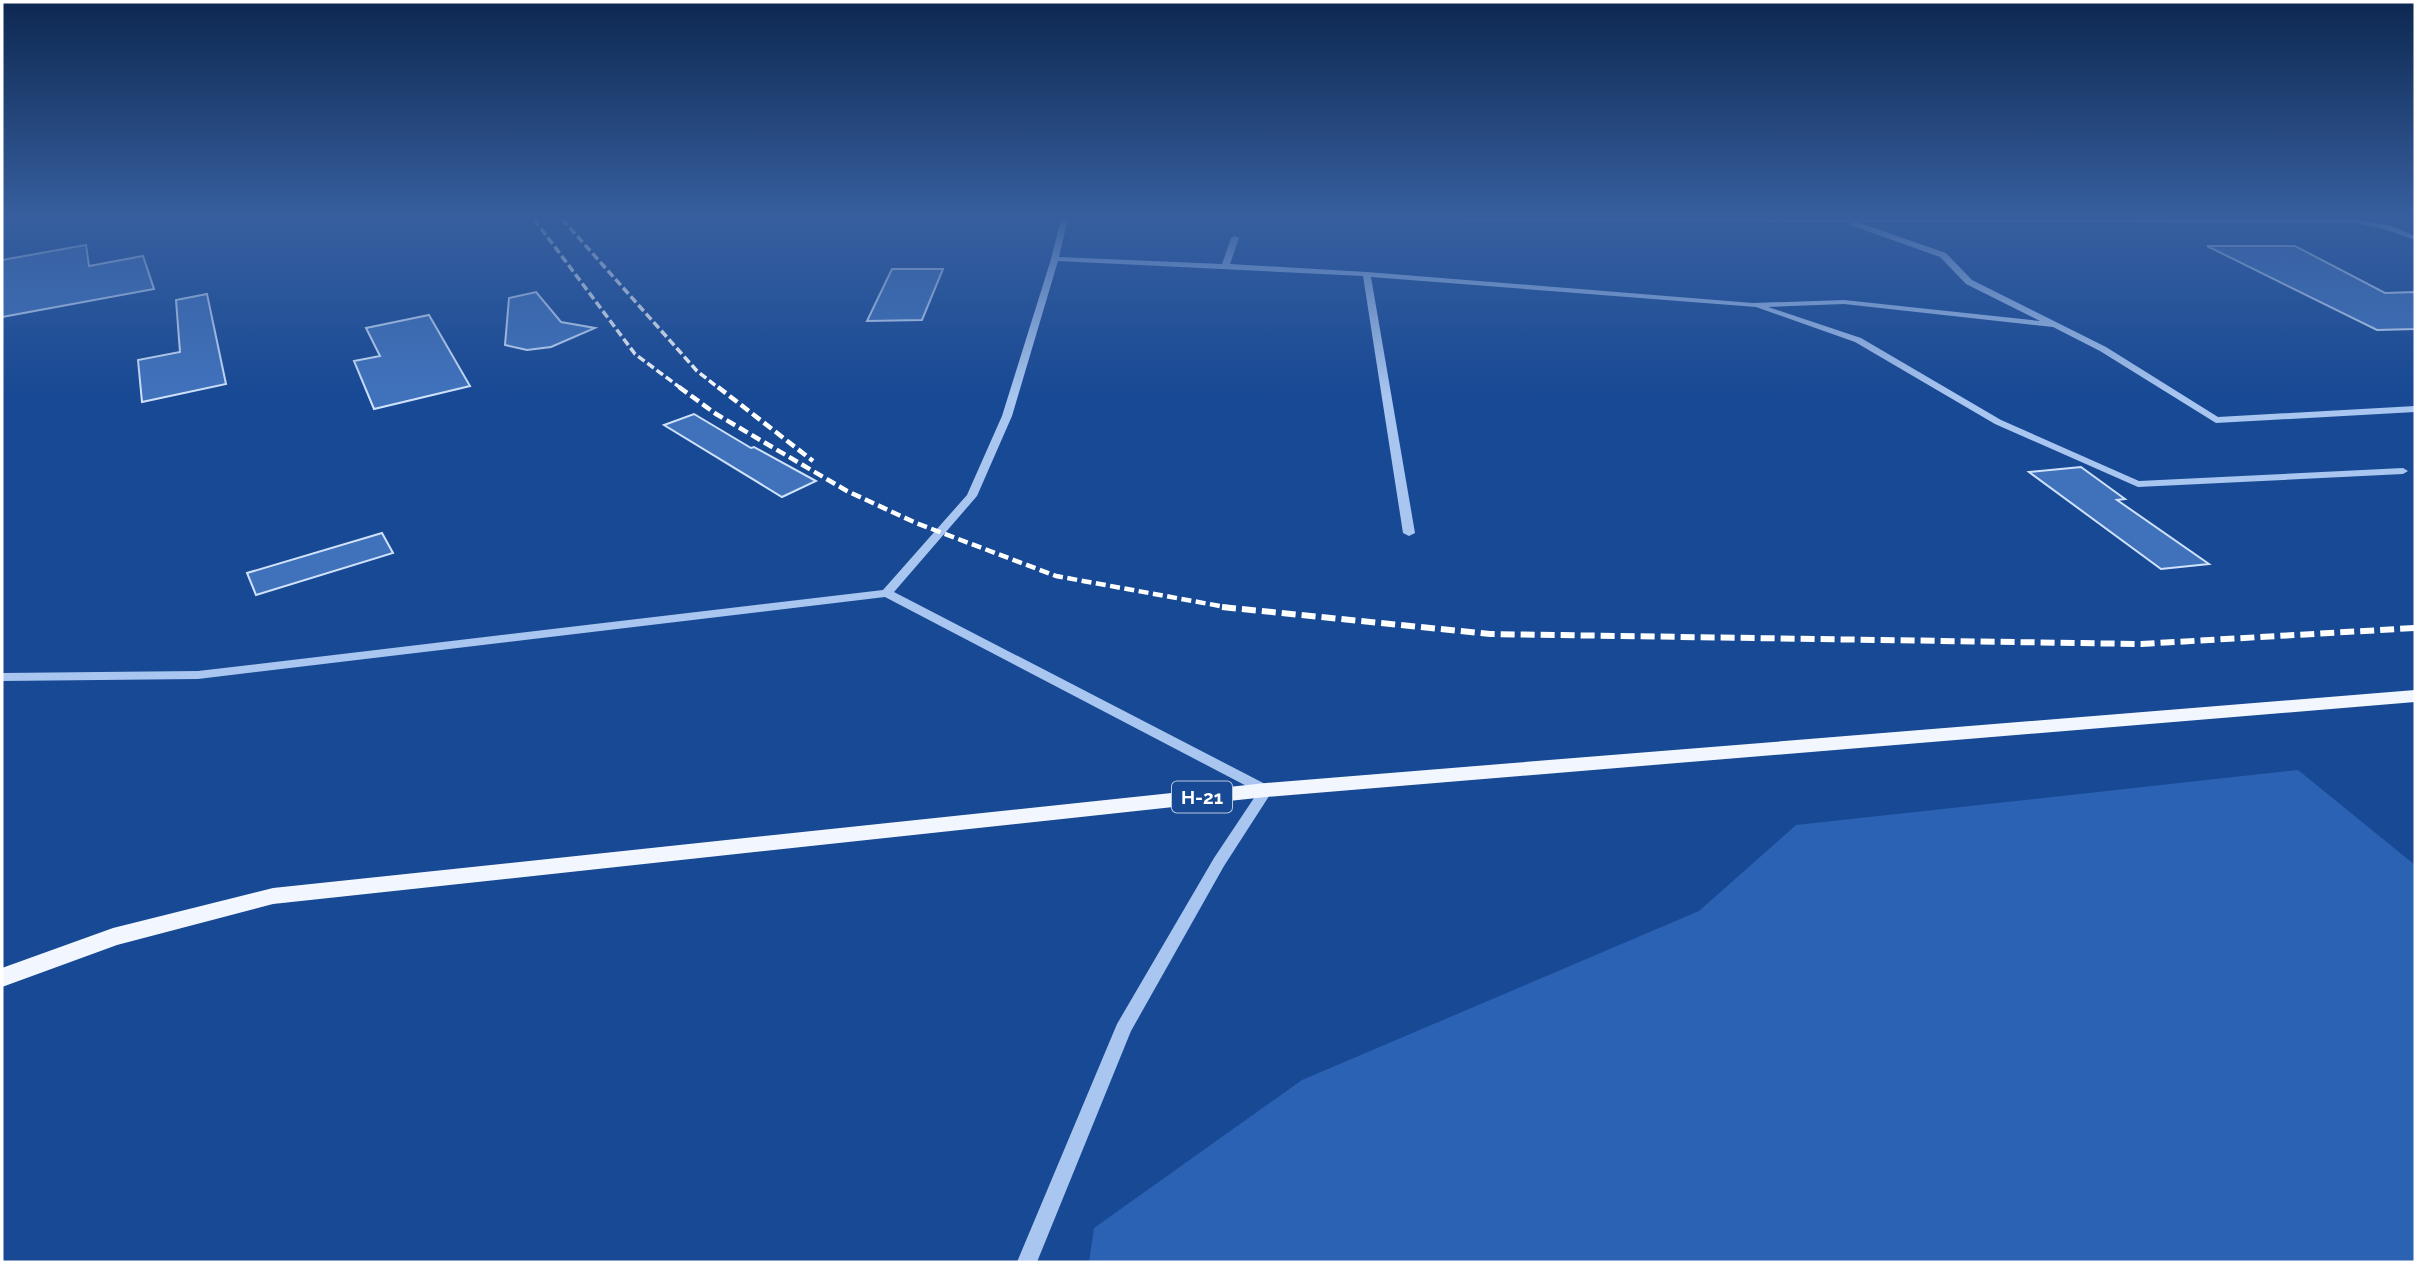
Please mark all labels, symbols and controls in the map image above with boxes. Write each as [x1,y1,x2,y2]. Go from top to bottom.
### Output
road number: Н-21 [1172,782,1232,812]

